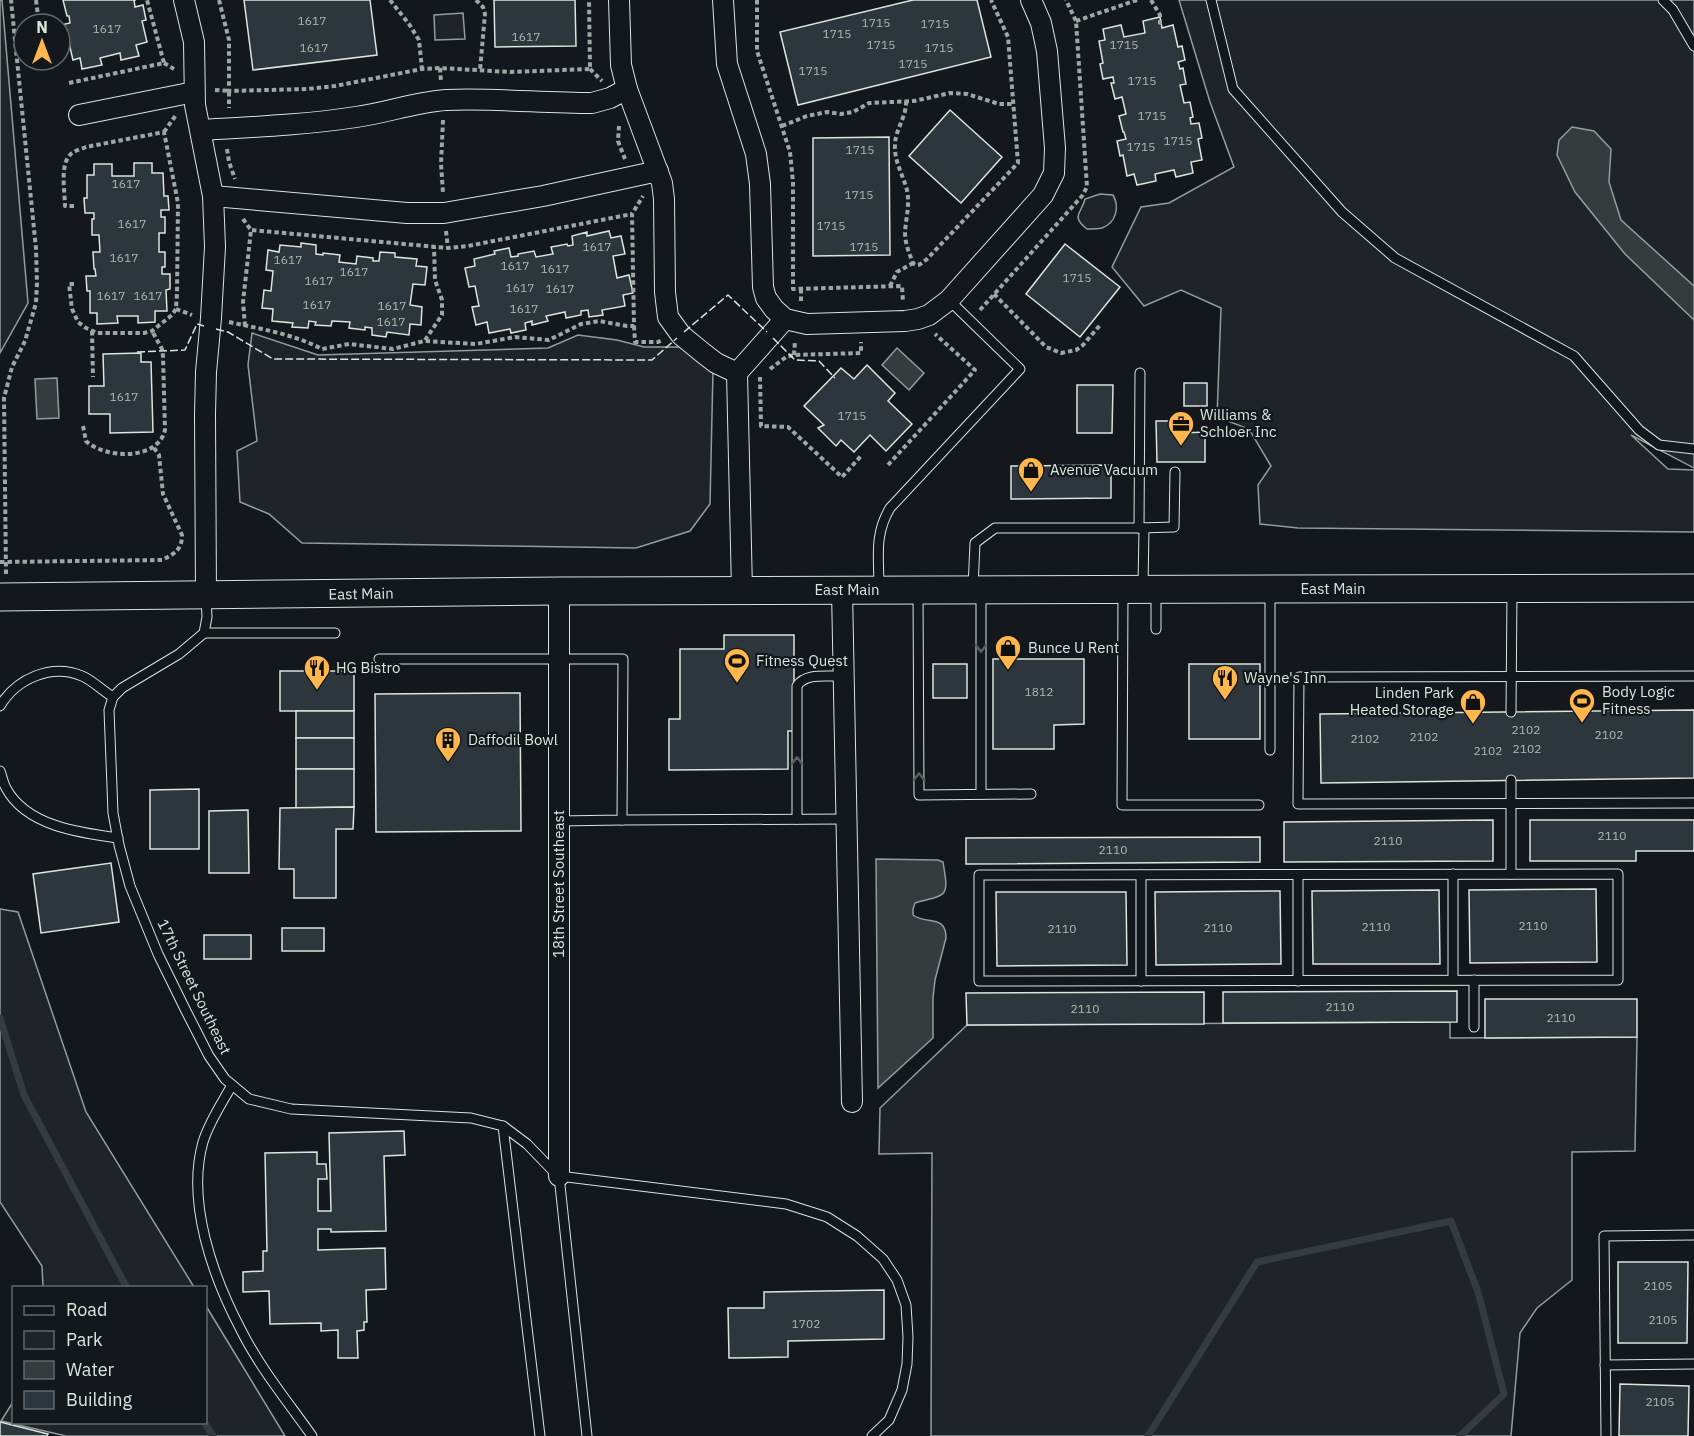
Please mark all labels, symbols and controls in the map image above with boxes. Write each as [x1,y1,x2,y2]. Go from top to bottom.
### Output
north arrow [12,12,72,72]
house number: 1617 [298,13,326,28]
house number: 1715 [862,15,890,30]
house number: 1715 [921,16,949,31]
text: N [36,17,48,37]
house number: 1617 [93,21,121,36]
house number: 1715 [823,26,851,41]
house number: 1617 [512,29,540,44]
house number: 1715 [867,37,895,52]
house number: 1715 [1110,37,1138,52]
house number: 1617 [300,40,328,55]
house number: 1715 [925,40,953,55]
house number: 1715 [899,56,927,71]
house number: 1715 [799,63,827,78]
house number: 1715 [1128,73,1156,88]
house number: 1715 [1138,108,1166,123]
house number: 1715 [1164,133,1192,148]
house number: 1715 [1127,139,1155,154]
house number: 1715 [846,142,874,157]
house number: 1617 [112,176,140,191]
house number: 1715 [845,187,873,202]
house number: 1617 [118,216,146,231]
house number: 1715 [817,218,845,233]
house number: 1617 [583,239,611,254]
house number: 1715 [850,239,878,254]
house number: 1617 [110,250,138,265]
house number: 1617 [274,252,302,267]
house number: 1617 [501,258,529,273]
house number: 1617 [541,261,569,276]
house number: 1617 [340,264,368,279]
house number: 1715 [1063,270,1091,285]
house number: 1617 [305,273,333,288]
house number: 1617 [506,280,534,295]
house number: 1617 [546,281,574,296]
house number: 1617 [97,288,125,303]
house number: 1617 [134,288,162,303]
house number: 1617 [303,297,331,312]
house number: 1617 [378,298,406,313]
house number: 1617 [510,301,538,316]
house number: 1617 [377,314,405,329]
house number: 1617 [110,389,138,404]
place label: Williams & Schloer Inc [1200,405,1277,441]
house number: 1715 [838,408,866,423]
office icon: Williams & Schloer Inc [1166,409,1196,447]
shop icon: Avenue Vacuum [1016,455,1046,493]
place label: Avenue Vacuum [1050,460,1158,479]
street label: East Main [1300,579,1366,598]
street label: East Main [814,580,880,599]
street label: East Main [328,583,394,604]
shop icon: Bunce U Rent [993,633,1023,671]
place label: Bunce U Rent [1028,638,1119,657]
one-way arrow [975,644,987,653]
sports icon: Fitness Quest [722,646,752,684]
place label: Fitness Quest [756,651,848,670]
restaurant icon: HG Bistro [302,653,332,691]
place label: HG Bistro [336,658,400,677]
restaurant icon: Wayne's Inn [1210,663,1240,701]
place label: Wayne's Inn [1244,668,1327,687]
place label: Body Logic Fitness [1602,682,1675,718]
place label: Linden Park Heated Storage [1350,683,1454,719]
house number: 1812 [1025,684,1053,699]
sports icon: Body Logic Fitness [1567,686,1597,724]
shop icon: Linden Park Heated Storage [1458,687,1488,725]
house number: 2102 [1512,722,1540,737]
building icon: Daffodil Bowl [433,725,463,763]
house number: 2102 [1595,727,1623,742]
house number: 2102 [1410,729,1438,744]
place label: Daffodil Bowl [468,730,558,749]
house number: 2102 [1351,731,1379,746]
house number: 2102 [1513,741,1541,756]
house number: 2102 [1474,743,1502,758]
one-way arrow [791,756,803,765]
one-way arrow [913,773,925,782]
street label: 18th Street Southeast [549,810,568,958]
house number: 2110 [1598,828,1626,843]
house number: 2110 [1374,833,1402,848]
house number: 2110 [1099,842,1127,857]
street label: 17th Street Southeast [153,916,235,1058]
house number: 2110 [1519,918,1547,933]
house number: 2110 [1362,919,1390,934]
house number: 2110 [1204,920,1232,935]
house number: 2110 [1048,921,1076,936]
house number: 2110 [1326,999,1354,1014]
house number: 2110 [1071,1001,1099,1016]
house number: 2110 [1547,1010,1575,1025]
house number: 2105 [1644,1278,1672,1293]
legend [12,1286,207,1424]
text: Road [66,1298,107,1321]
house number: 2105 [1649,1312,1677,1327]
house number: 1702 [792,1316,820,1331]
text: Park [66,1328,103,1351]
text: Water [66,1358,115,1381]
text: Building [66,1388,133,1411]
house number: 2105 [1646,1394,1674,1409]

